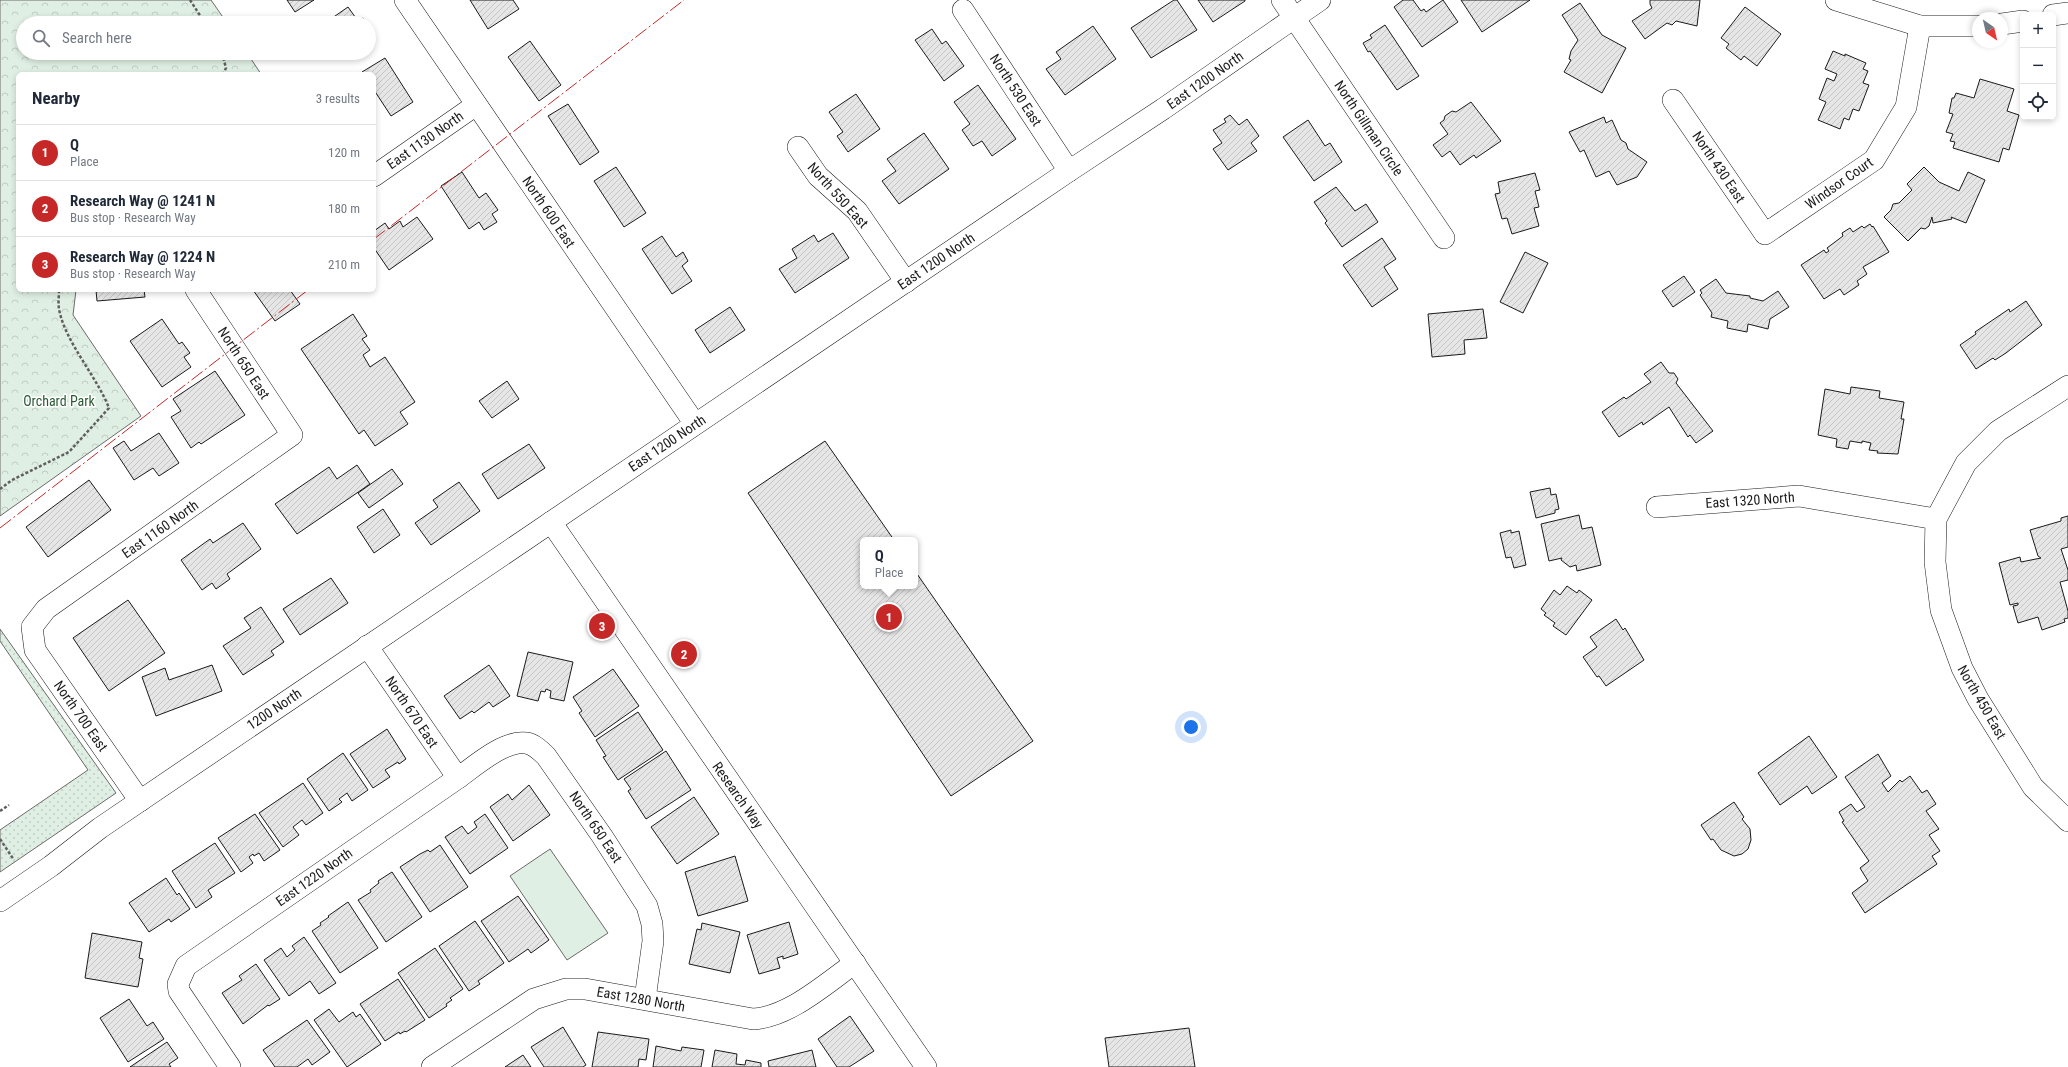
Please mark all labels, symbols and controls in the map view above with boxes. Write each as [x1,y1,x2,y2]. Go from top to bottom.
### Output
north arrow [1972,12,2008,48]
map controls [2020,12,2056,120]
button: + [2020,12,2056,48]
search box [16,16,376,60]
icon: search [30,27,52,49]
text: Search here [62,29,132,47]
street label: East 1200 North [1164,48,1246,112]
button: − [2020,48,2056,84]
street label: North 530 East [987,51,1045,129]
street label: North Gillman Circle [1331,77,1407,179]
button: locate [2020,84,2056,120]
text: Nearby [32,88,80,108]
text: 3 results [316,91,360,106]
street label: East 1130 North [384,108,466,172]
street label: North 430 East [1689,128,1749,206]
text: Q [70,136,79,154]
text: 1 [42,145,48,160]
text: 120 m [328,145,360,160]
text: Place [70,154,99,169]
street label: Windsor Court [1802,154,1876,212]
street label: North 550 East [804,159,872,231]
street label: North 600 East [519,173,579,251]
text: Research Way @ 1241 N [70,192,215,210]
text: 2 [42,201,48,216]
text: 180 m [328,201,360,216]
text: Bus stop · Research Way [70,210,196,225]
street label: East 1200 North [894,229,978,293]
text: Research Way @ 1224 N [70,248,215,266]
text: 3 [42,257,48,272]
text: 210 m [328,257,360,272]
text: Bus stop · Research Way [70,266,196,281]
street label: North 650 East [215,324,273,402]
park label: Orchard Park [23,393,96,409]
street label: East 1200 North [625,411,709,475]
street label: East 1320 North [1705,489,1795,511]
street label: East 1160 North [119,497,201,561]
popup [860,537,918,589]
text: Q [875,547,884,565]
text: Place [875,565,903,580]
pin: 1 [876,602,902,632]
pin: 3 [589,611,615,641]
pin: 2 [671,639,697,669]
street label: North 450 East [1954,662,2010,742]
street label: North 670 East [382,673,442,751]
street label: North 700 East [51,678,111,754]
street label: 1200 North [244,685,304,733]
your location [1181,717,1201,737]
street label: Research Way [709,759,767,831]
street label: North 650 East [566,788,626,866]
street label: East 1220 North [273,845,355,909]
street label: East 1280 North [596,983,686,1015]

